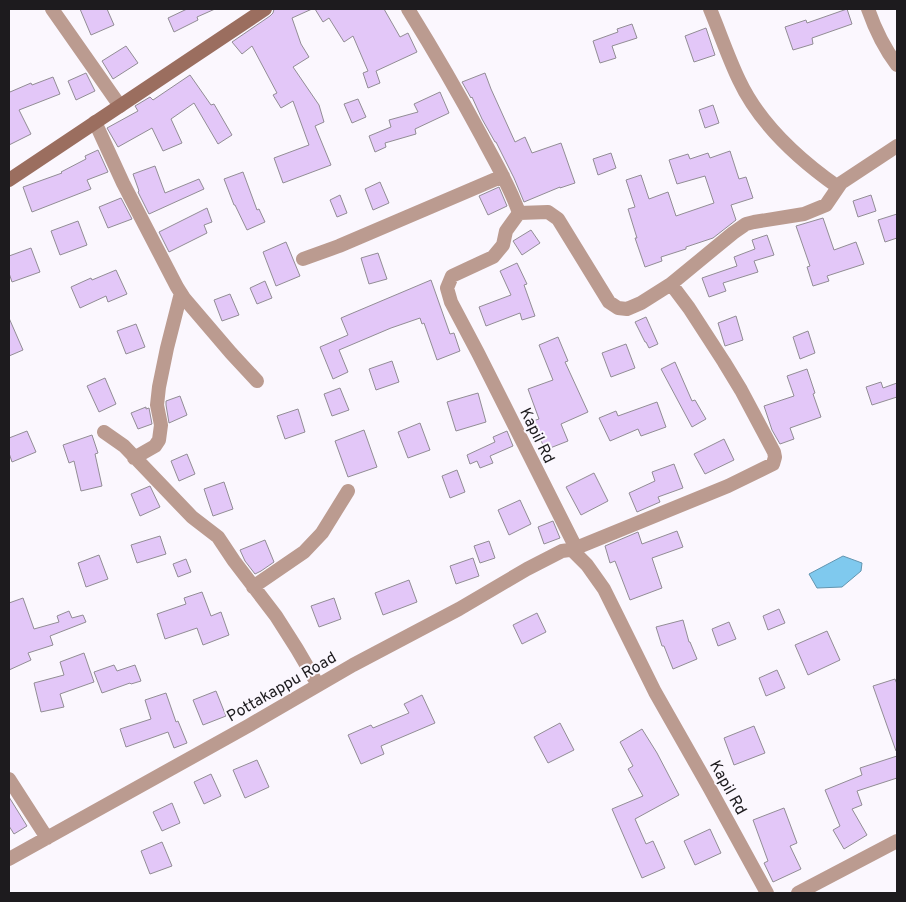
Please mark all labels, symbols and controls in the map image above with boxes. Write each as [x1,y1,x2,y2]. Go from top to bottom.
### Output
street label: Kapil Rd [514,405,558,467]
street label: Pottakappu Road [224,648,340,727]
street label: Kapil Rd [704,757,750,819]

